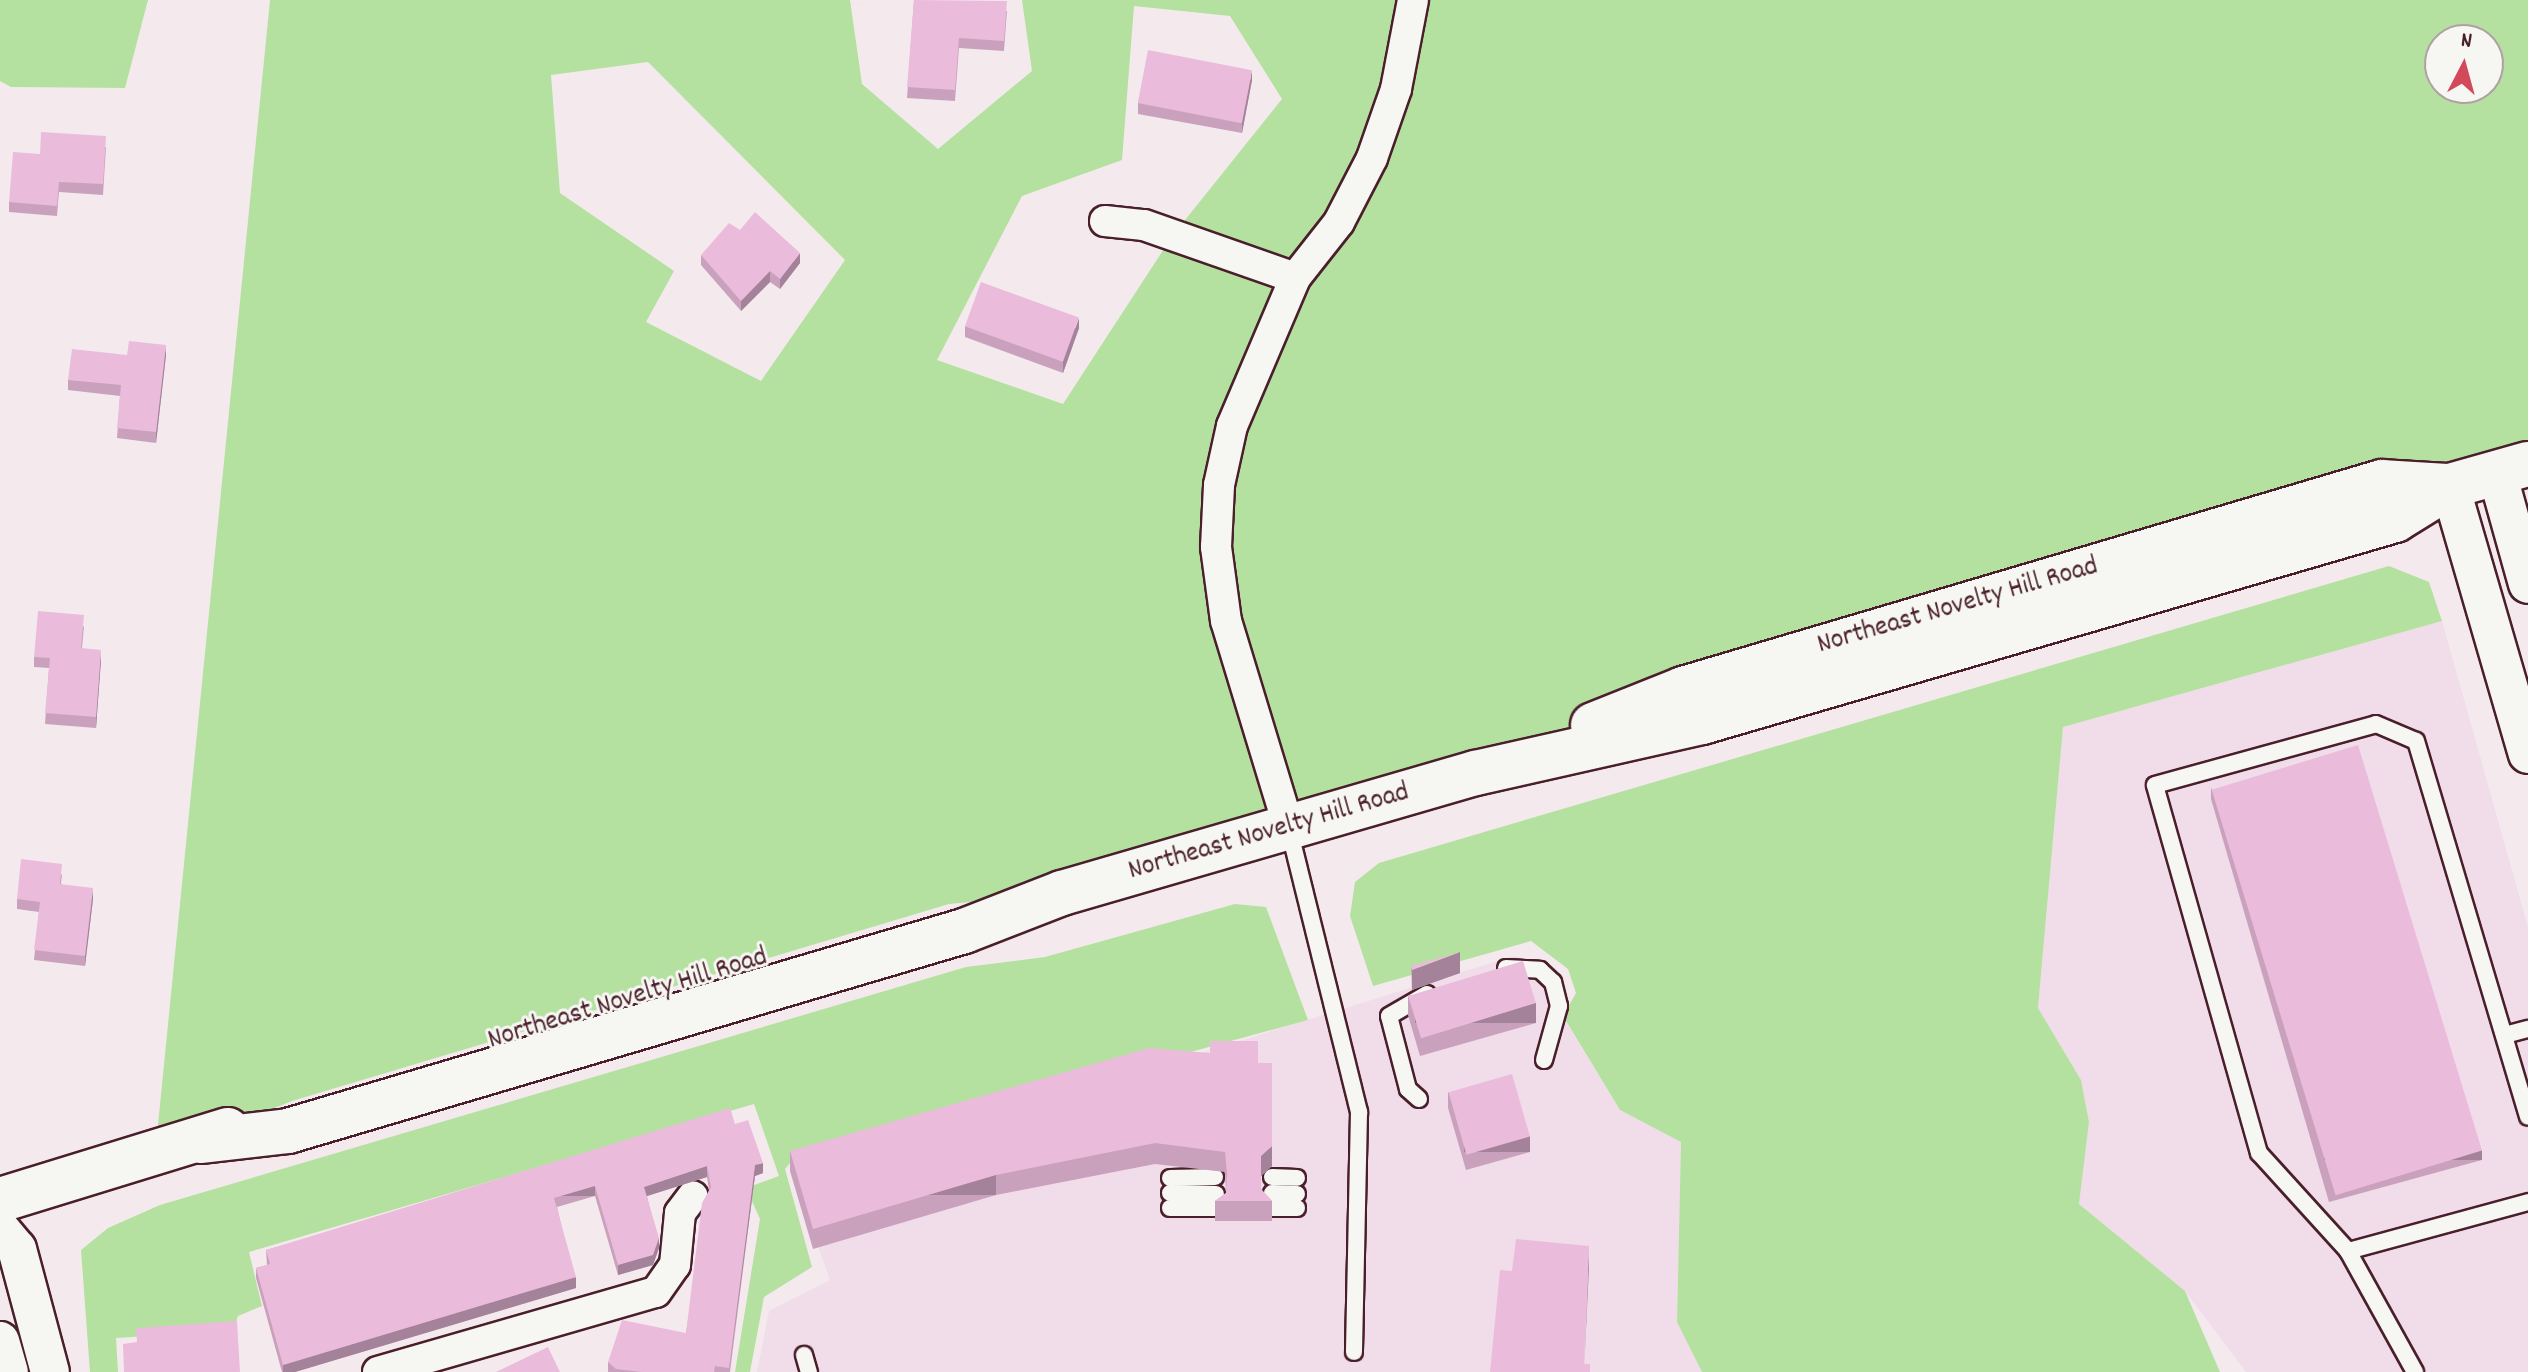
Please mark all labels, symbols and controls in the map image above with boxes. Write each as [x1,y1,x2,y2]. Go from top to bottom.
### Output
north arrow [2424,24,2504,104]
text: N [2459,26,2473,58]
street label: Northeast Novelty Hill Road [1814,551,2102,663]
street label: Northeast Novelty Hill Road [1125,777,1413,889]
street label: Northeast Novelty Hill Road [484,941,772,1059]

